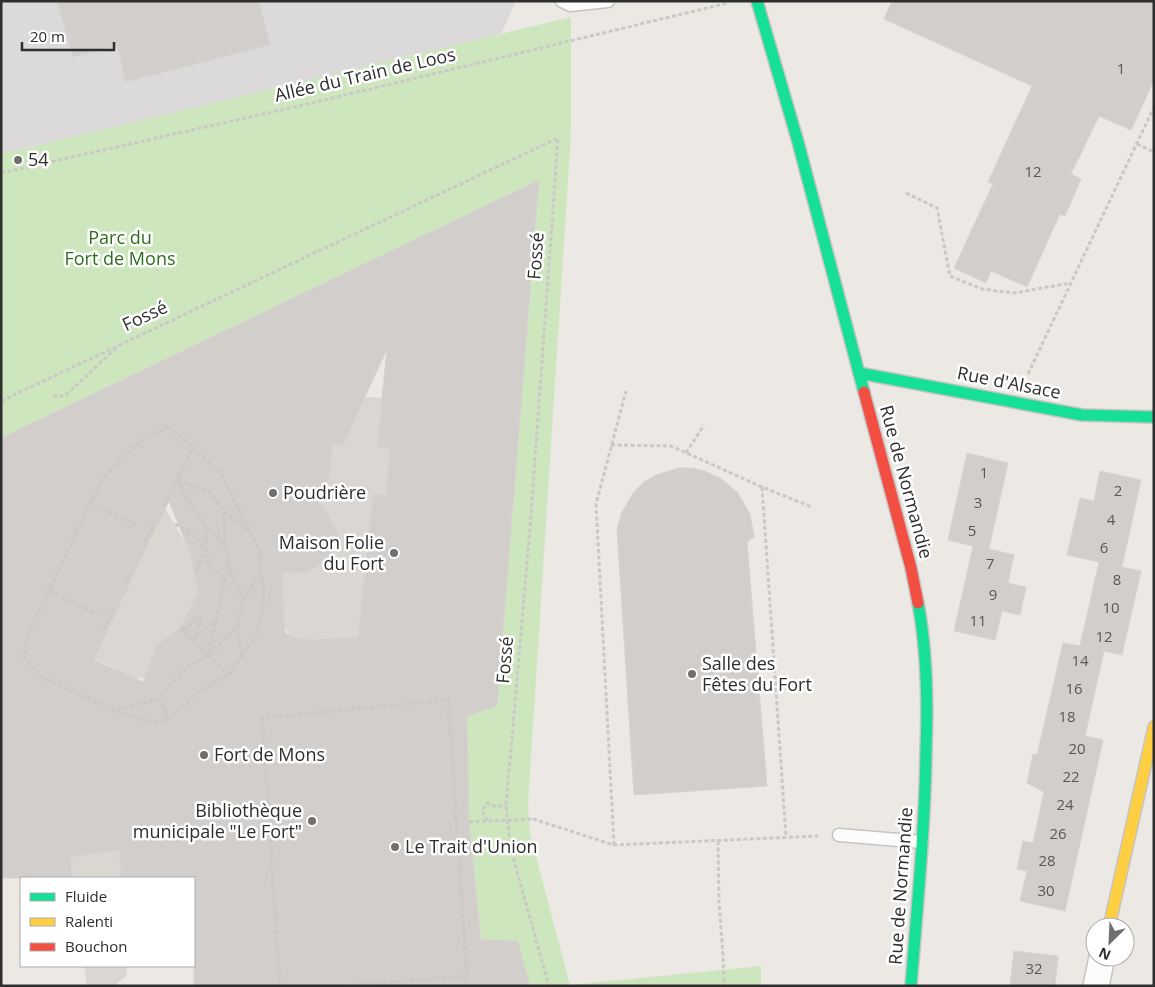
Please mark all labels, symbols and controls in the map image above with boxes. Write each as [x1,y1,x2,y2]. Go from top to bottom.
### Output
scale bar [22,20,115,52]
text: 20 m [30,26,65,46]
street label: Allée du Train de Loos [272,42,458,107]
house number: 1 [1117,58,1125,78]
place label: 54 [28,147,49,171]
marker: 54 [12,154,24,166]
house number: 12 [1024,161,1042,181]
park label: Parc du Fort de Mons [65,225,176,270]
street label: Fossé [521,231,549,280]
street label: Fossé [118,294,171,336]
street label: Rue d'Alsace [955,360,1063,404]
street label: Rue de Normandie [875,402,939,561]
house number: 1 [980,462,988,482]
place label: Poudrière [283,480,366,504]
house number: 2 [1114,480,1122,500]
marker: Poudrière [267,487,279,499]
house number: 3 [974,492,982,512]
house number: 4 [1107,509,1116,529]
house number: 5 [968,520,976,540]
place label: Maison Folie du Fort [279,530,384,575]
house number: 6 [1100,537,1108,557]
marker: Maison Folie du Fort [388,547,400,559]
house number: 7 [986,553,994,573]
house number: 8 [1113,569,1121,589]
house number: 9 [989,584,997,604]
house number: 10 [1102,597,1120,617]
house number: 11 [969,610,987,630]
house number: 12 [1095,626,1113,646]
street label: Fossé [490,635,518,685]
house number: 14 [1071,650,1089,670]
place label: Salle des Fêtes du Fort [702,651,812,696]
marker: Salle des Fêtes du Fort [686,668,698,680]
house number: 16 [1065,678,1083,698]
house number: 18 [1058,706,1076,726]
house number: 20 [1068,738,1086,758]
place label: Fort de Mons [214,742,325,766]
marker: Fort de Mons [198,749,210,761]
house number: 22 [1062,766,1080,786]
house number: 24 [1056,794,1074,814]
place label: Bibliothèque municipale "Le Fort" [133,798,302,843]
street label: Rue de Normandie [883,806,917,965]
marker: Bibliothèque municipale "Le Fort" [306,815,318,827]
house number: 26 [1049,823,1067,843]
place label: Le Trait d'Union [405,834,538,858]
marker: Le Trait d'Union [389,841,401,853]
house number: 28 [1038,850,1056,870]
legend [20,877,195,967]
house number: 30 [1037,880,1055,900]
text: Fluide [65,886,107,906]
text: Ralenti [65,911,113,931]
north arrow [1085,917,1135,967]
text: Bouchon [65,936,128,956]
text: N [1095,943,1114,965]
house number: 32 [1025,958,1043,978]

